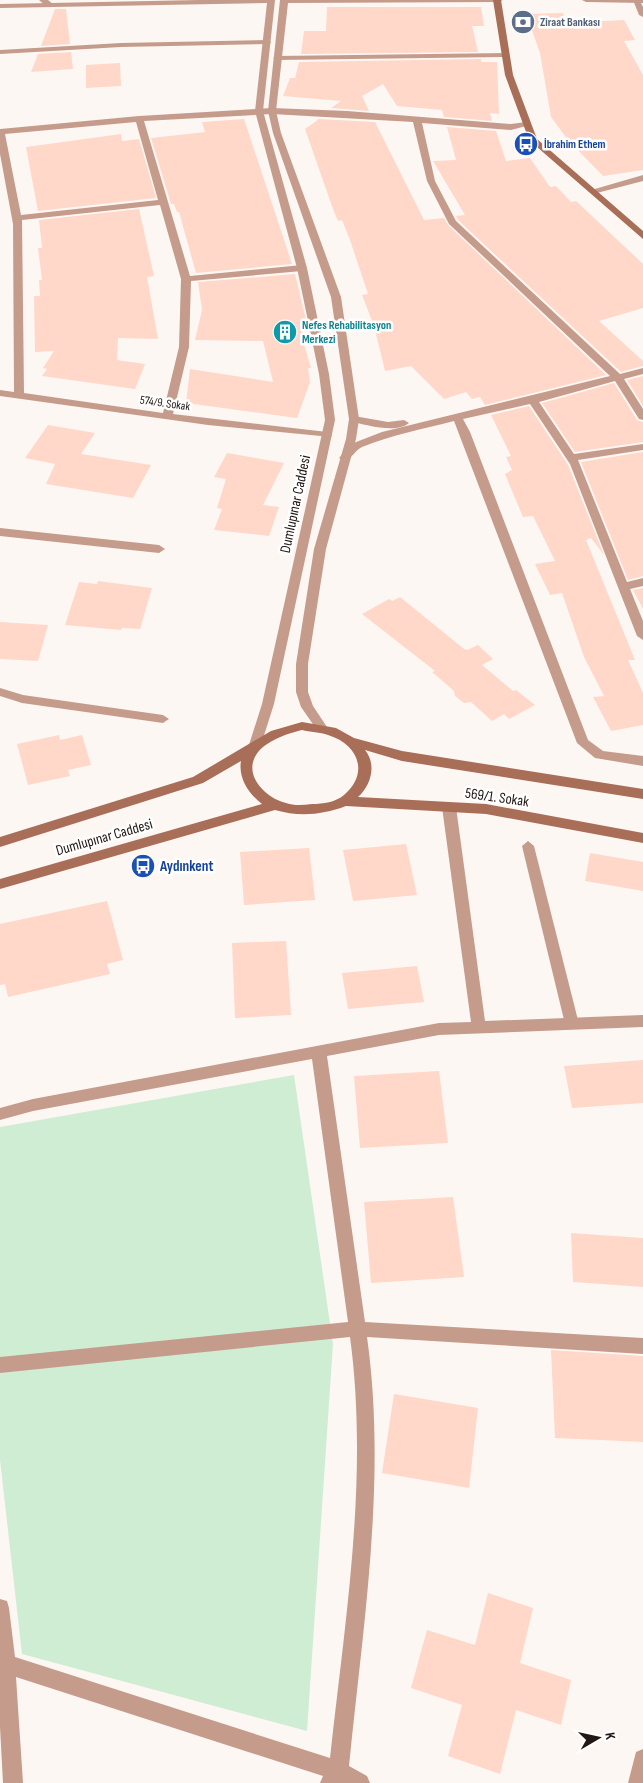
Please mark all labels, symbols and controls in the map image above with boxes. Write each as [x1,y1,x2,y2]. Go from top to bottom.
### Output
bank icon: Ziraat Bankası [510,9,536,35]
place label: Ziraat Bankası [540,15,600,30]
bus stop icon: İbrahim Ethem [513,131,539,157]
place label: İbrahim Ethem [544,137,606,152]
place label: Nefes Rehabilitasyon Merkezi [302,318,391,347]
building icon: Nefes Rehabilitasyon Merkezi [272,319,298,345]
street label: 574/9. Sokak [139,393,191,414]
street label: Dumlupınar Caddesi [276,453,315,555]
street label: 569/1. Sokak [464,784,530,811]
street label: Dumlupınar Caddesi [54,815,155,860]
bus stop icon: Aydınkent [130,853,156,879]
place label: Aydınkent [159,857,213,876]
north arrow [573,1713,623,1763]
text: K [601,1731,619,1741]

